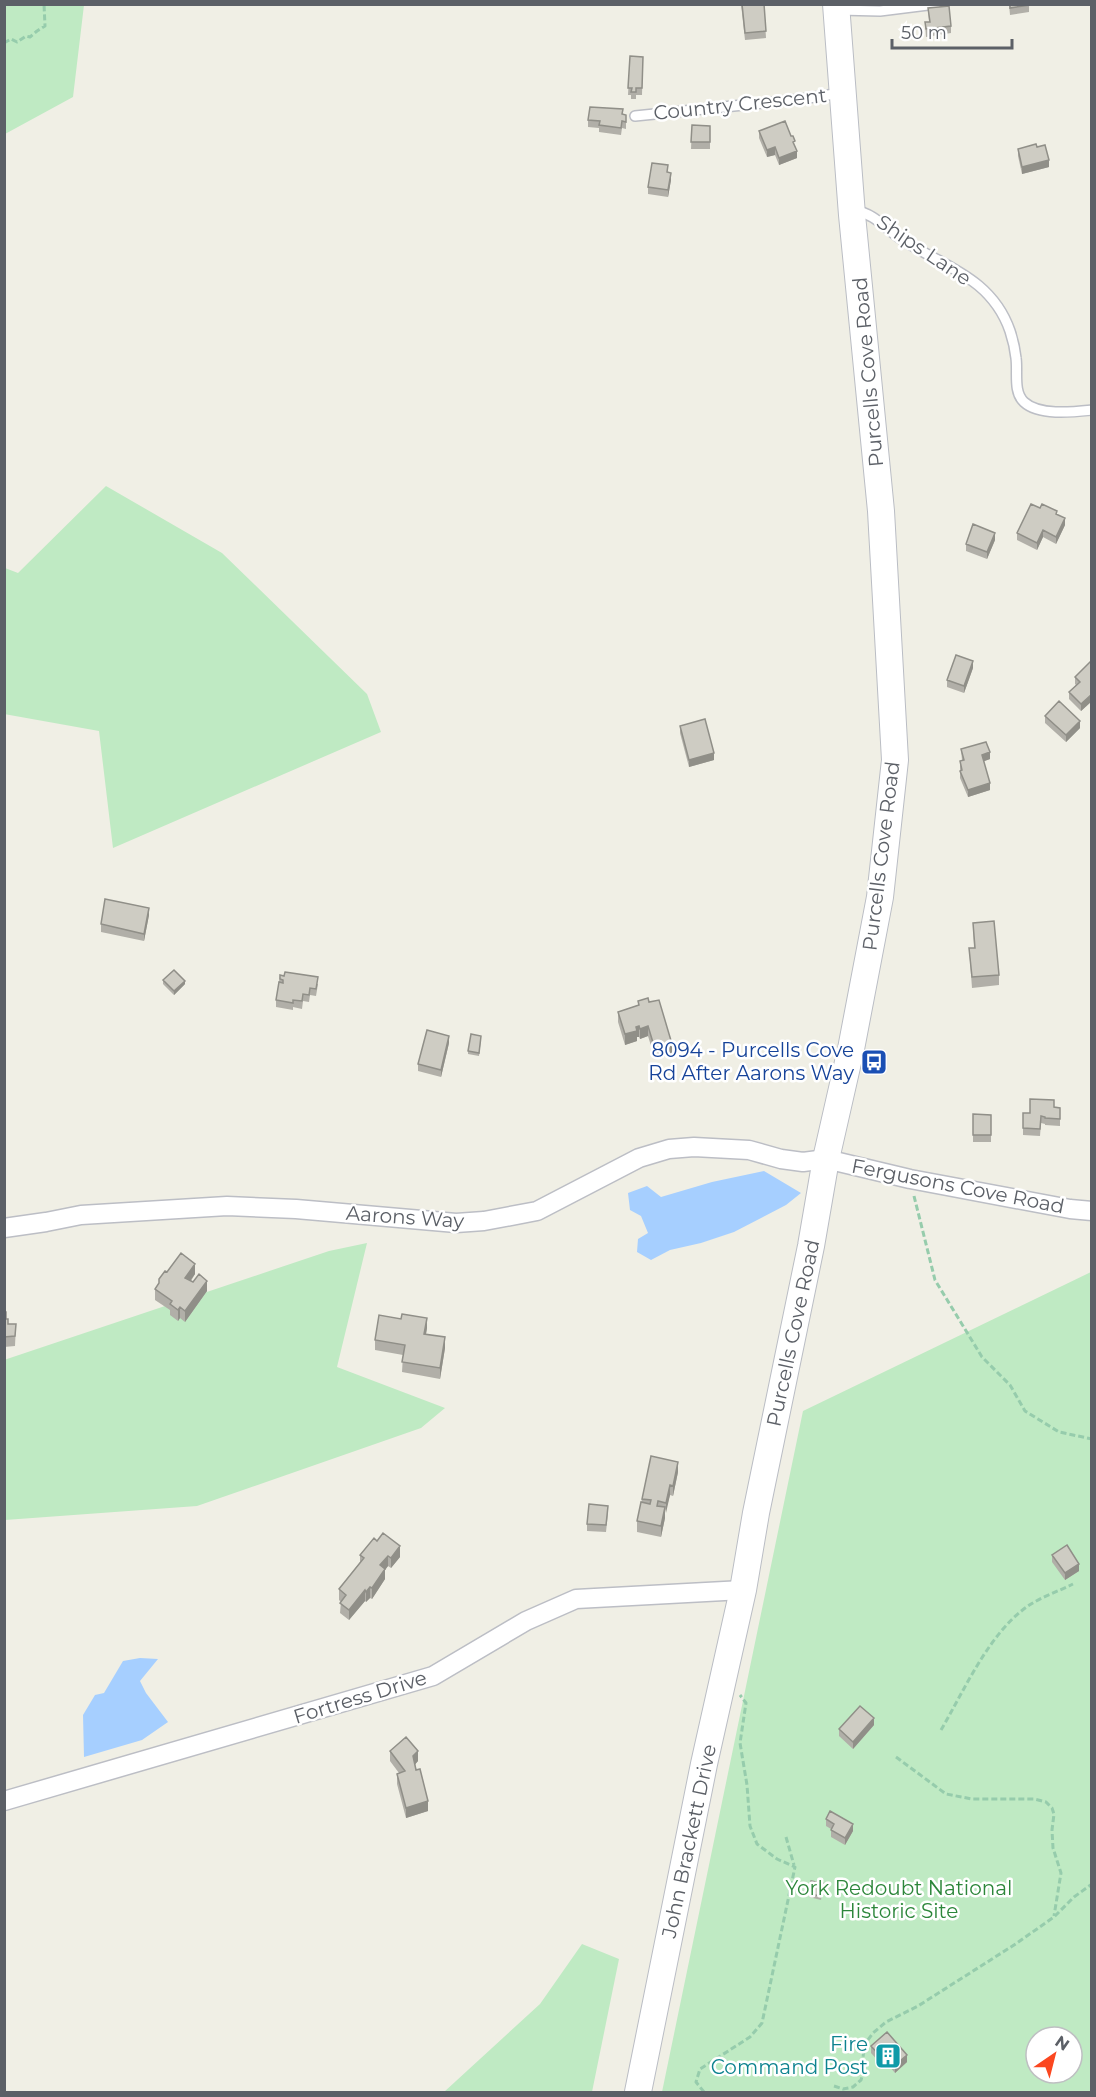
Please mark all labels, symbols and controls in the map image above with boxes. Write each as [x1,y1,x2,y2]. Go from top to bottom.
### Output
scale bar [892,12,1012,50]
text: 50 m [901,22,947,44]
street label: Country Crescent [652,83,828,125]
street label: Ships Lane [872,210,976,290]
street label: Purcells Cove Road [848,276,888,468]
street label: Purcells Cove Road [857,760,905,952]
place label: 8094 - Purcells Cove Rd After Aarons Way [648,1038,854,1085]
bus stop icon: 8094 - Purcells Cove Rd After Aarons Way [859,1047,889,1077]
street label: Fergusons Cove Road [850,1154,1066,1218]
street label: Aarons Way [345,1201,465,1233]
street label: Purcells Cove Road [761,1237,825,1429]
street label: Fortress Drive [290,1665,430,1729]
street label: John Brackett Drive [657,1742,721,1941]
park label: York Redoubt National Historic Site [786,1876,1012,1923]
north arrow [1024,2025,1084,2085]
place label: Fire Command Post [711,2032,868,2079]
text: N [1052,2032,1073,2055]
building icon: Fire Command Post [873,2041,903,2071]

